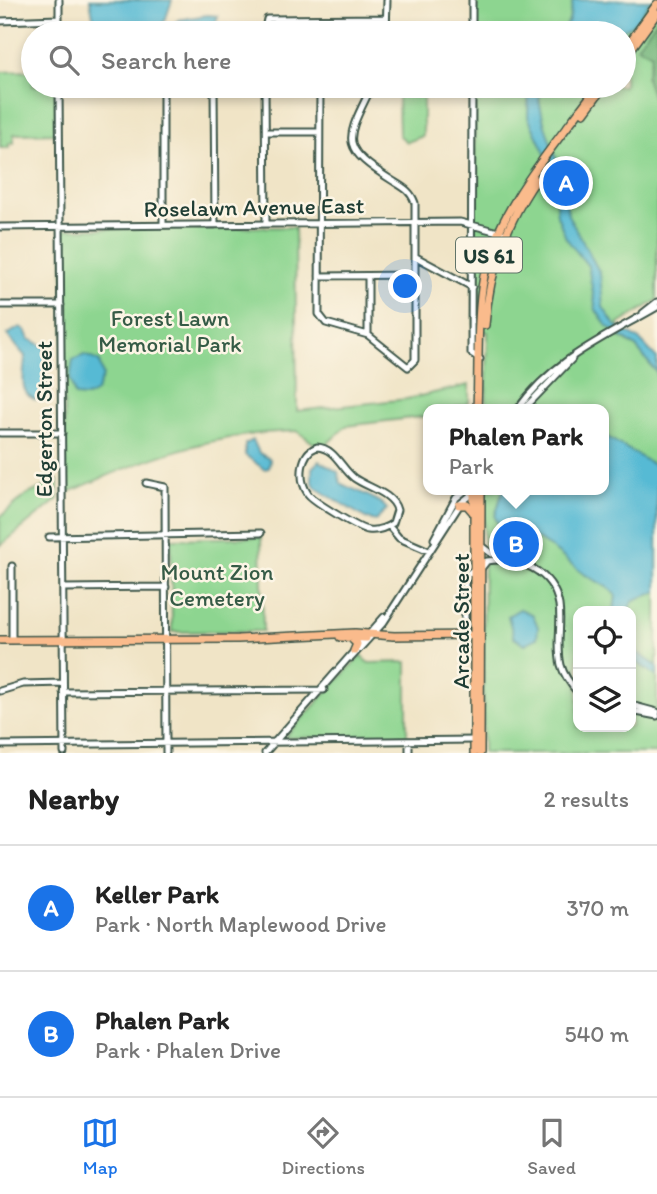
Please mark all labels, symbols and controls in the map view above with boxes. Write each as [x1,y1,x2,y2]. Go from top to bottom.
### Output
search box [21,21,636,98]
icon: search [45,41,83,79]
text: Search here [101,44,231,76]
pin: A [543,157,589,209]
street label: Roselawn Avenue East [143,191,365,223]
road number: US 61 [456,238,522,272]
your location [388,269,422,303]
park label: Forest Lawn Memorial Park [98,304,242,358]
street label: Edgerton Street [30,340,58,497]
popup [423,404,609,495]
text: Phalen Park [449,420,583,452]
text: Park [449,452,494,480]
pin: B [493,518,539,570]
street label: Arcade Street [447,553,475,689]
park label: Mount Zion Cemetery [161,558,273,612]
map controls [573,606,636,732]
button: locate [573,606,636,669]
button: layers [573,669,636,732]
text: Nearby [28,780,119,817]
text: 2 results [543,785,629,813]
text: Keller Park [95,878,219,910]
text: A [44,894,58,922]
text: 370 m [566,894,629,922]
text: Park · North Maplewood Drive [95,910,387,938]
text: Phalen Park [95,1004,230,1036]
text: B [44,1020,58,1048]
text: 540 m [564,1020,629,1048]
text: Park · Phalen Drive [95,1036,281,1064]
tab: Map [81,1114,119,1179]
tab: Directions [281,1114,365,1179]
tab: Saved [527,1114,576,1179]

